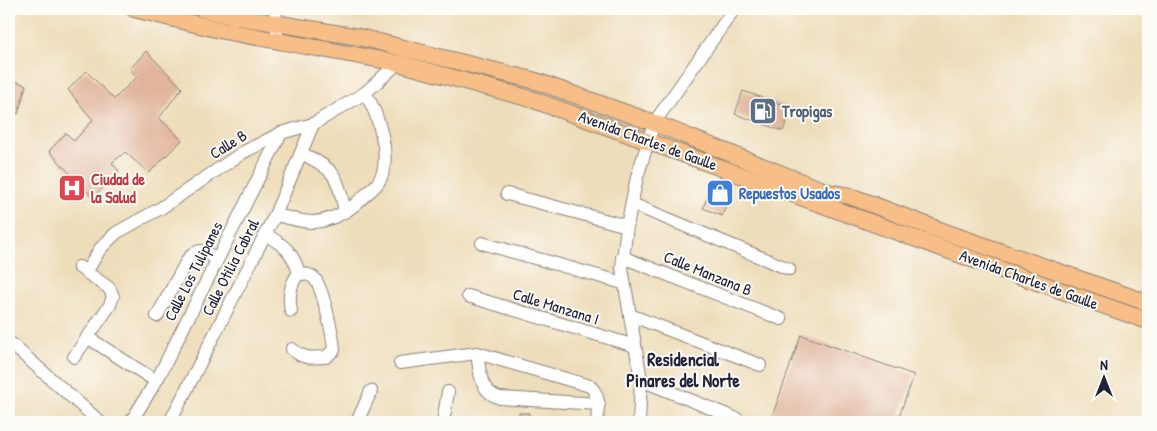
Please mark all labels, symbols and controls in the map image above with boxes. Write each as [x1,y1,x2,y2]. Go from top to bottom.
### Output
fuel station icon: Tropigas [748,96,778,126]
place label: Tropigas [781,100,833,123]
street label: Avenida Charles de Gaulle [576,105,721,175]
street label: Calle B [205,124,251,164]
place label: Ciudad de la Salud [91,168,145,208]
hospital icon: Ciudad de la Salud [57,173,87,203]
shop icon: Repuestos Usados [705,178,735,208]
place label: Repuestos Usados [739,182,841,205]
street label: Calle Otilia Cabral [196,214,264,319]
street label: Calle Los Tulipanes [158,218,228,324]
street label: Avenida Charles de Gaulle [957,244,1102,314]
street label: Calle Manzana B [661,245,755,301]
street label: Calle Manzana I [510,282,602,330]
district label: Residencial Pinares del Norte [626,347,740,393]
north arrow [1080,354,1130,404]
text: N [1100,355,1108,374]

